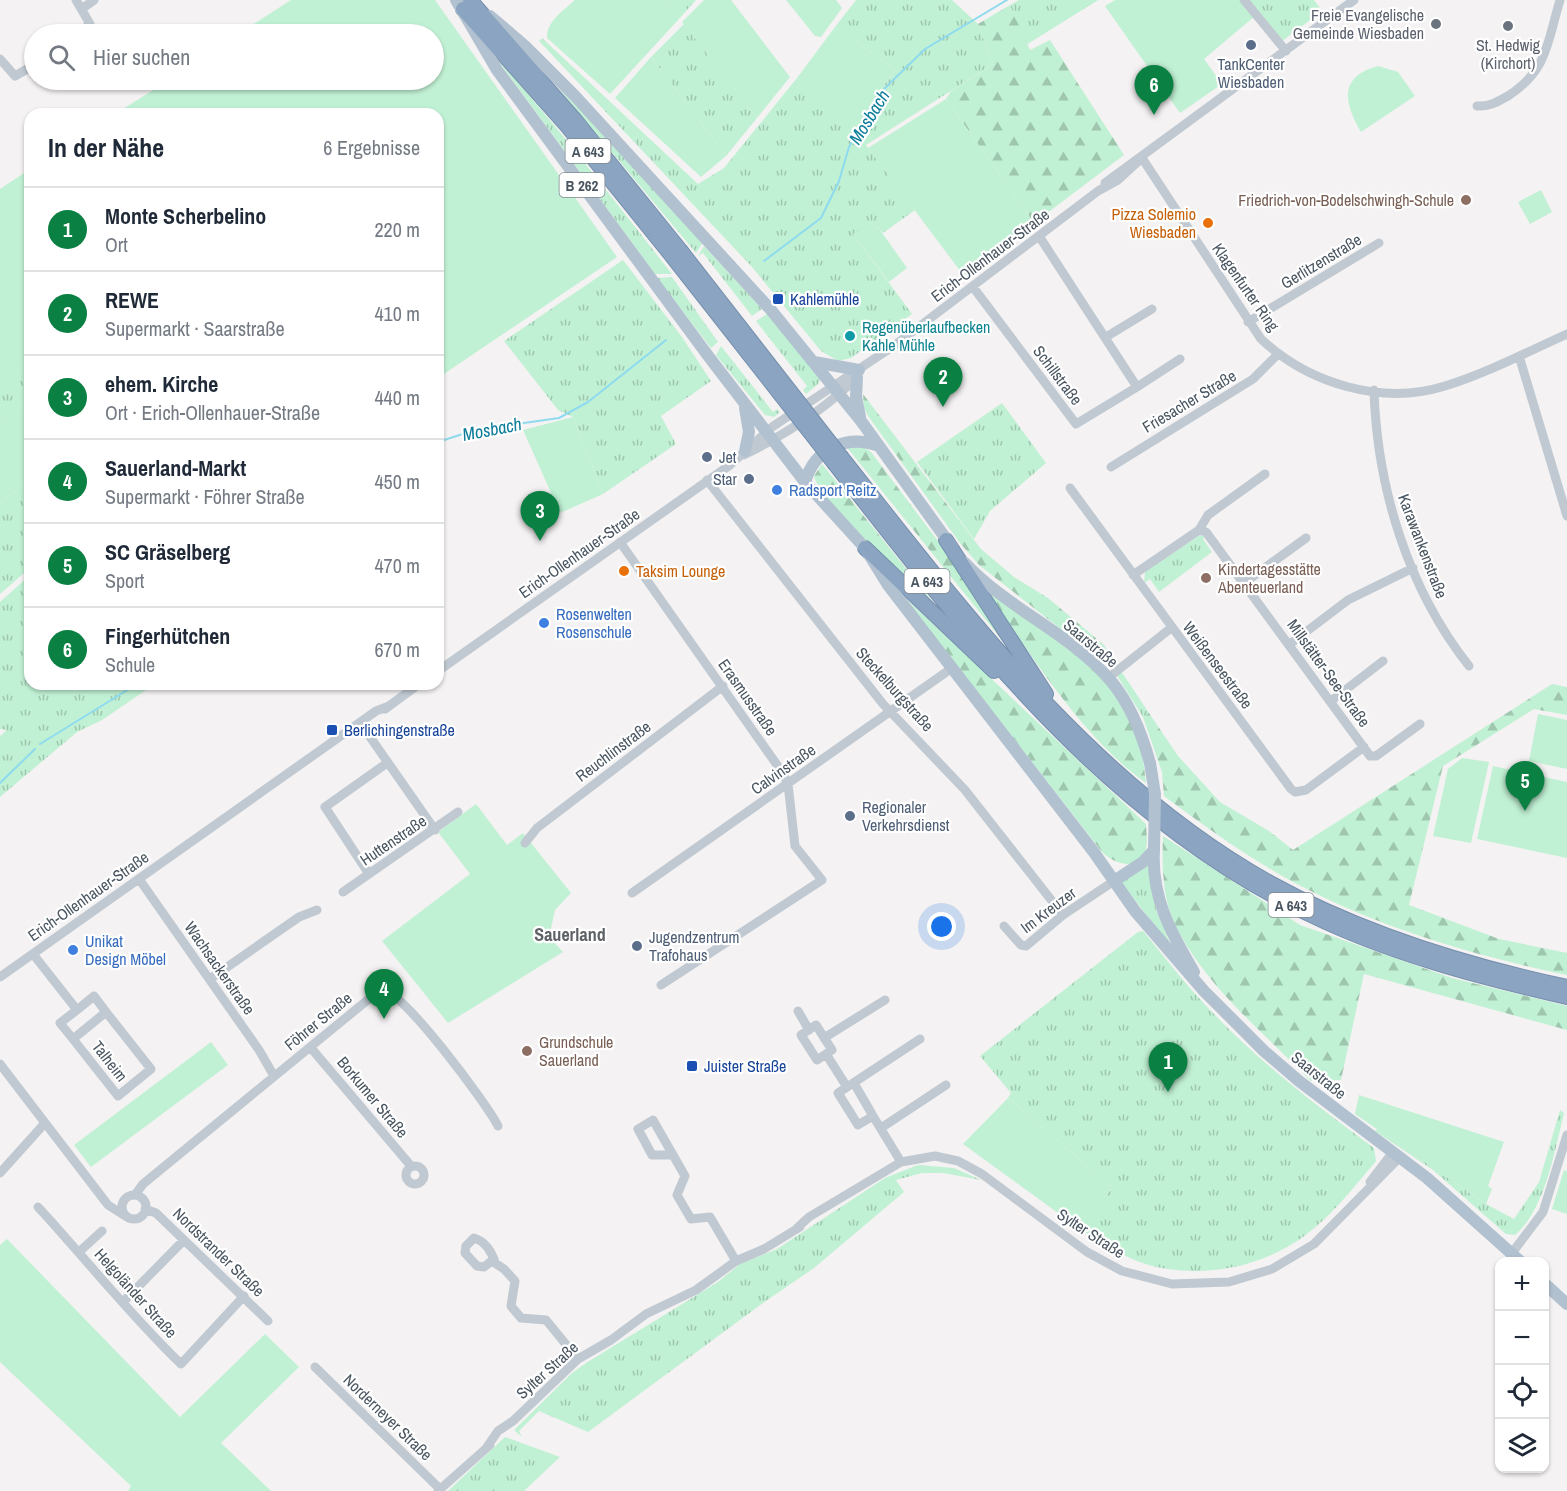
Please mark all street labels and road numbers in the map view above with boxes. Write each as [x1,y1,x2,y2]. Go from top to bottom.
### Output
road number: A 643 [566,139,610,163]
road number: B 262 [560,173,604,197]
street label: Erich-Ollenhauer-Straße [926,203,1054,307]
street label: Gerlitzenstraße [1277,228,1365,294]
street label: Klagenfurter Ring [1207,239,1285,336]
street label: Schillstraße [1028,341,1088,409]
street label: Friesacher Straße [1138,364,1240,438]
street label: Karawankenstraße [1393,491,1453,601]
street label: Erich-Ollenhauer-Straße [514,503,644,603]
road number: A 643 [904,569,950,593]
street label: Saarstraße [1059,614,1123,672]
street label: Millstätter-See-Straße [1282,615,1376,731]
street label: Weißenseestraße [1178,617,1258,713]
street label: Steckelburgstraße [851,642,939,736]
street label: Erasmusstraße [713,654,783,740]
street label: Reuchlinstraße [571,715,655,787]
street label: Calvinstraße [746,739,820,799]
street label: Huttenstraße [355,810,431,870]
street label: Erich-Ollenhauer-Straße [23,846,153,946]
street label: Im Kreuzer [1016,882,1081,938]
road number: A 643 [1268,893,1314,917]
street label: Wachsackerstraße [180,917,260,1019]
street label: Föhrer Straße [280,987,356,1055]
street label: Talheim [87,1036,133,1086]
street label: Saarstraße [1287,1046,1351,1104]
street label: Borkumer Straße [332,1052,414,1142]
street label: Nordstrander Straße [168,1203,270,1301]
street label: Sylter Straße [1053,1203,1129,1263]
street label: Helgoländer Straße [90,1243,182,1343]
street label: Sylter Straße [511,1336,583,1404]
street label: Norderneyer Straße [339,1369,437,1465]

